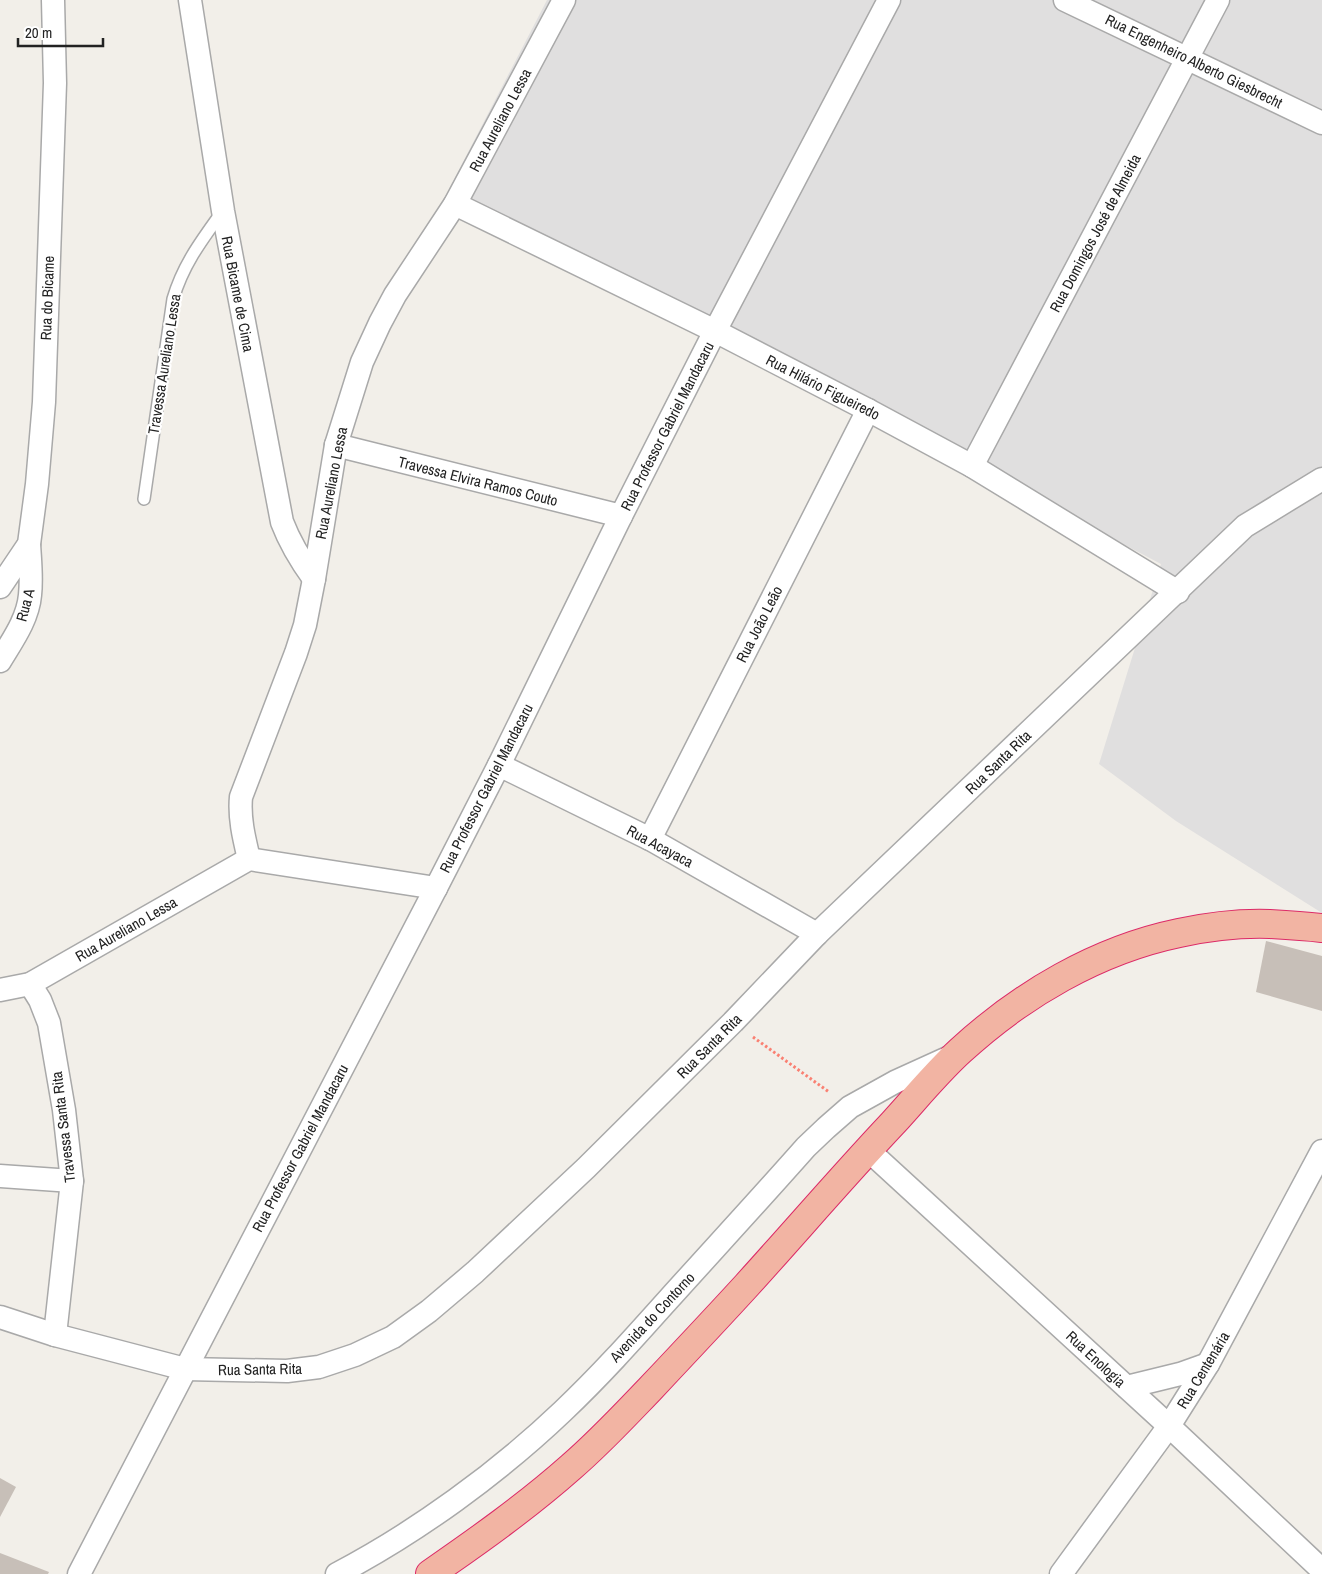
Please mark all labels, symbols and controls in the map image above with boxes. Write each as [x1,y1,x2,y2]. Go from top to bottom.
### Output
street label: Rua Engenheiro Alberto Giesbrecht [1102,9,1287,113]
scale bar [18,15,102,47]
text: 20 m [25,22,52,43]
street label: Rua Aureliano Lessa [464,65,536,175]
street label: Rua Domingos José de Almeida [1044,150,1146,316]
street label: Rua Bicame de Cima [216,234,260,354]
street label: Rua do Bicame [35,255,59,341]
street label: Travessa Aureliano Lessa [143,292,185,436]
street label: Rua Professor Gabriel Mandacaru [615,338,719,514]
street label: Rua Hilário Figueiredo [762,349,884,425]
street label: Rua Aureliano Lessa [310,425,352,541]
street label: Travessa Elvira Ramos Couto [396,451,560,511]
street label: Rua João Leão [731,582,787,666]
street label: Rua A [11,585,40,624]
street label: Rua Professor Gabriel Mandacaru [434,700,538,876]
street label: Rua Santa Rita [960,725,1036,799]
street label: Rua Acayaca [623,820,697,872]
street label: Rua Aureliano Lessa [71,891,181,967]
street label: Rua Santa Rita [672,1009,746,1083]
street label: Rua Professor Gabriel Mandacaru [247,1060,353,1236]
street label: Travessa Santa Rita [46,1070,80,1184]
street label: Avenida do Contorno [604,1267,699,1367]
street label: Rua Enologia [1062,1326,1131,1392]
street label: Rua Centenária [1172,1327,1234,1413]
street label: Rua Santa Rita [218,1358,302,1380]

